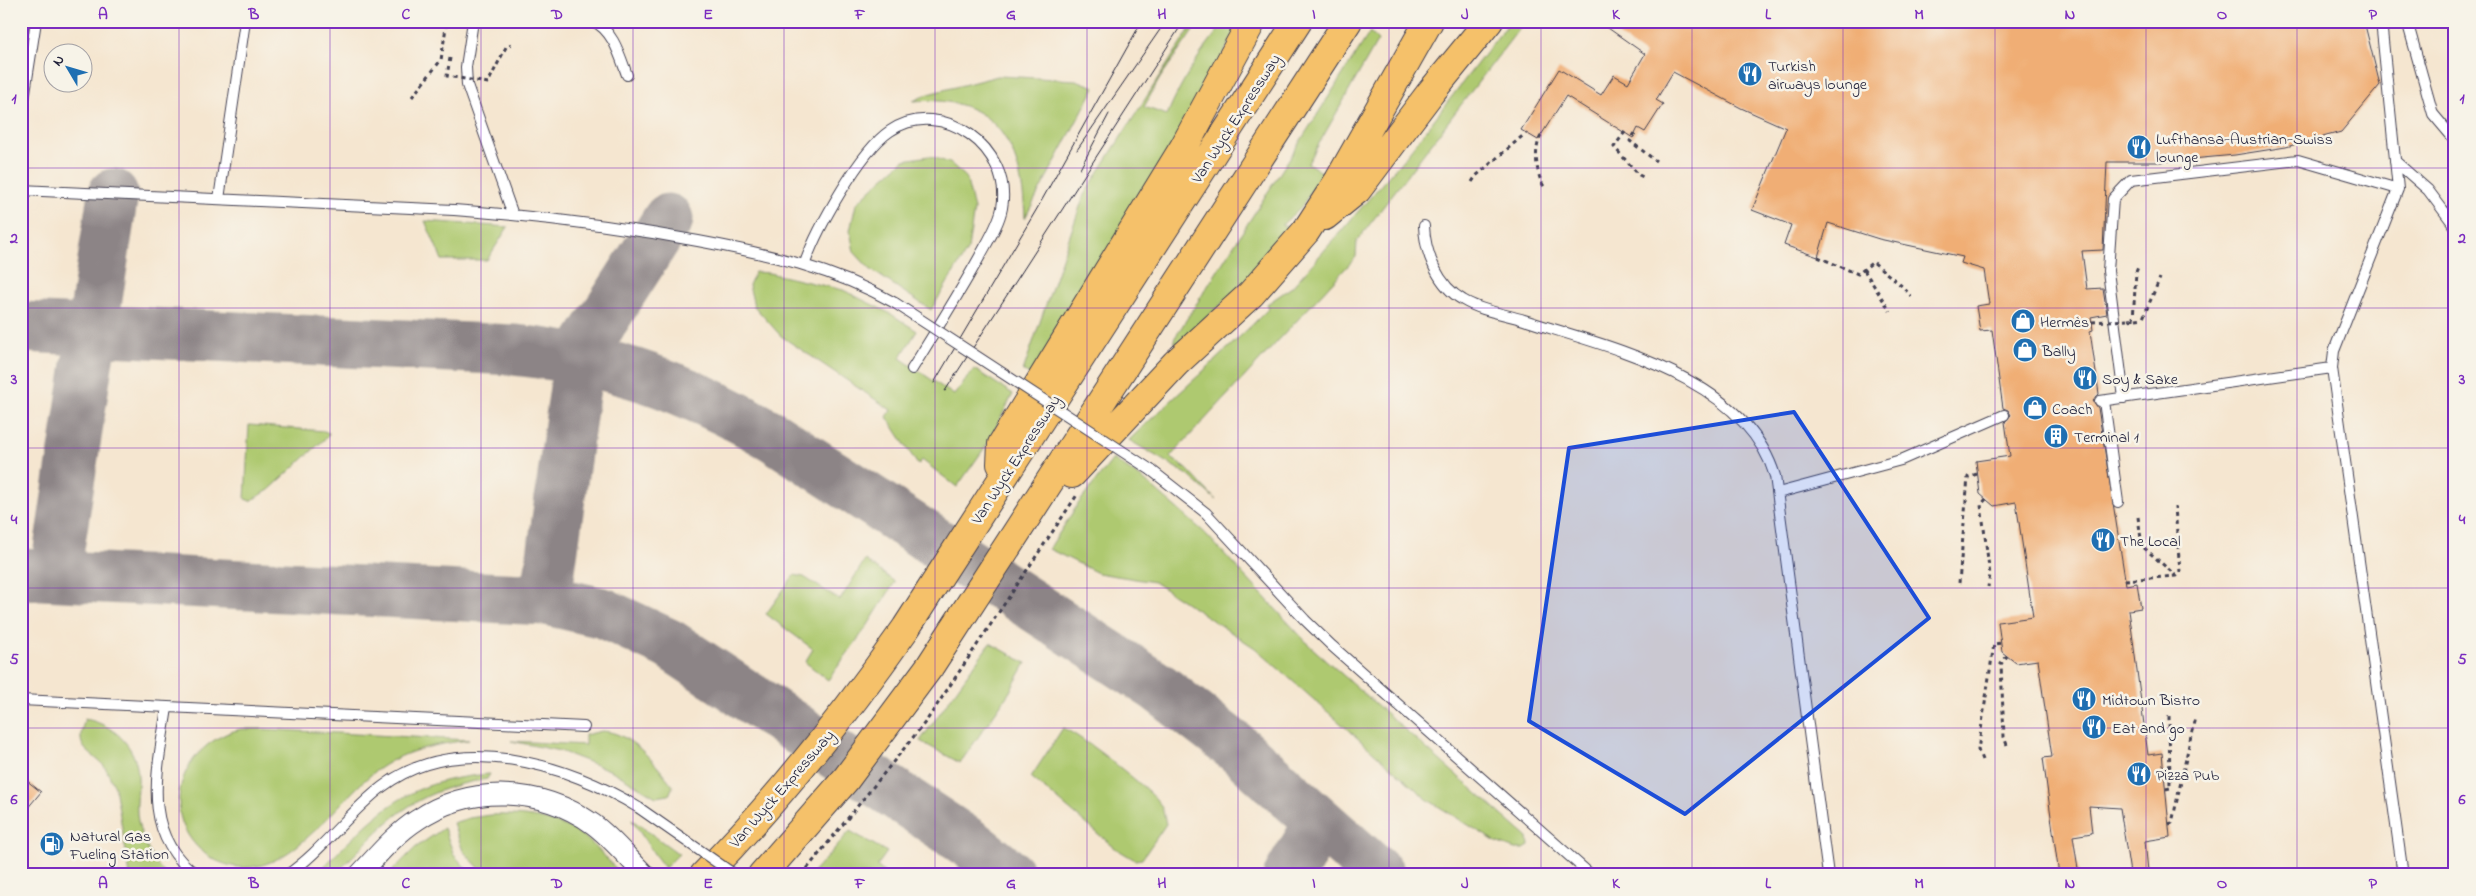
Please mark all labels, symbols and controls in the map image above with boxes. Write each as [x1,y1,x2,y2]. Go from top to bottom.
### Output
text: A [98,3,108,27]
text: B [248,3,260,27]
text: C [402,3,411,27]
text: D [550,3,563,27]
text: E [703,3,713,27]
text: F [854,3,866,27]
text: G [1006,3,1016,27]
text: H [1157,3,1167,27]
text: I [1312,3,1316,27]
text: J [1461,3,1469,27]
text: K [1612,3,1621,27]
text: L [1765,3,1772,27]
text: M [1914,3,1924,27]
text: N [2065,3,2076,27]
text: O [2217,3,2228,27]
text: P [2369,3,2378,27]
north arrow [42,42,92,92]
street label: Van Wyck Expressway [1185,50,1288,189]
text: N [48,51,70,71]
place label: Turkish airways lounge [1768,55,1868,97]
restaurant icon: Turkish airways lounge [1737,61,1763,87]
text: 1 [11,87,17,111]
text: 1 [2459,87,2465,111]
place label: Lufthansa-Austrian-Swiss lounge [2156,128,2333,170]
restaurant icon: Lufthansa-Austrian-Swiss lounge [2126,134,2152,160]
text: 2 [9,227,18,251]
text: 2 [2457,227,2466,251]
shop icon: Hermès [2010,308,2036,334]
place label: Hermès [2040,311,2089,335]
shop icon: Bally [2012,337,2038,363]
place label: Bally [2041,340,2076,364]
restaurant icon: Soy & Sake [2072,365,2098,391]
text: 3 [10,368,18,392]
place label: Soy & Sake [2102,368,2179,392]
text: 3 [2458,368,2466,392]
street label: Van Wyck Expressway [965,391,1068,530]
shop icon: Coach [2022,395,2048,421]
place label: Coach [2052,398,2092,422]
building icon: Terminal 1 [2043,423,2069,449]
place label: Terminal 1 [2074,426,2139,450]
text: 4 [10,508,18,532]
text: 4 [2458,508,2466,532]
restaurant icon: The Local [2090,527,2116,553]
place label: The Local [2120,530,2181,554]
text: 5 [9,648,19,672]
text: 5 [2457,648,2467,672]
restaurant icon: Midtown Bistro [2071,686,2097,712]
place label: Midtown Bistro [2102,689,2200,713]
restaurant icon: Eat and go [2081,714,2107,740]
place label: Eat and go [2112,717,2185,741]
street label: Van Wyck Expressway [724,725,841,855]
restaurant icon: Pizza Pub [2126,761,2152,787]
place label: Pizza Pub [2156,764,2220,788]
text: 6 [9,788,18,812]
text: 6 [2457,788,2466,812]
place label: Natural Gas Fueling Station [69,825,169,867]
fuel station icon: Natural Gas Fueling Station [39,831,65,857]
text: A [98,872,108,896]
text: B [248,872,260,896]
text: C [402,872,411,896]
text: D [550,872,563,896]
text: E [703,872,713,896]
text: F [854,872,866,896]
text: G [1006,872,1016,896]
text: H [1157,872,1167,896]
text: I [1312,872,1316,896]
text: J [1461,872,1469,896]
text: K [1612,872,1621,896]
text: L [1765,872,1772,896]
text: M [1914,872,1924,896]
text: N [2065,872,2076,896]
text: O [2217,872,2228,896]
text: P [2369,872,2378,896]

